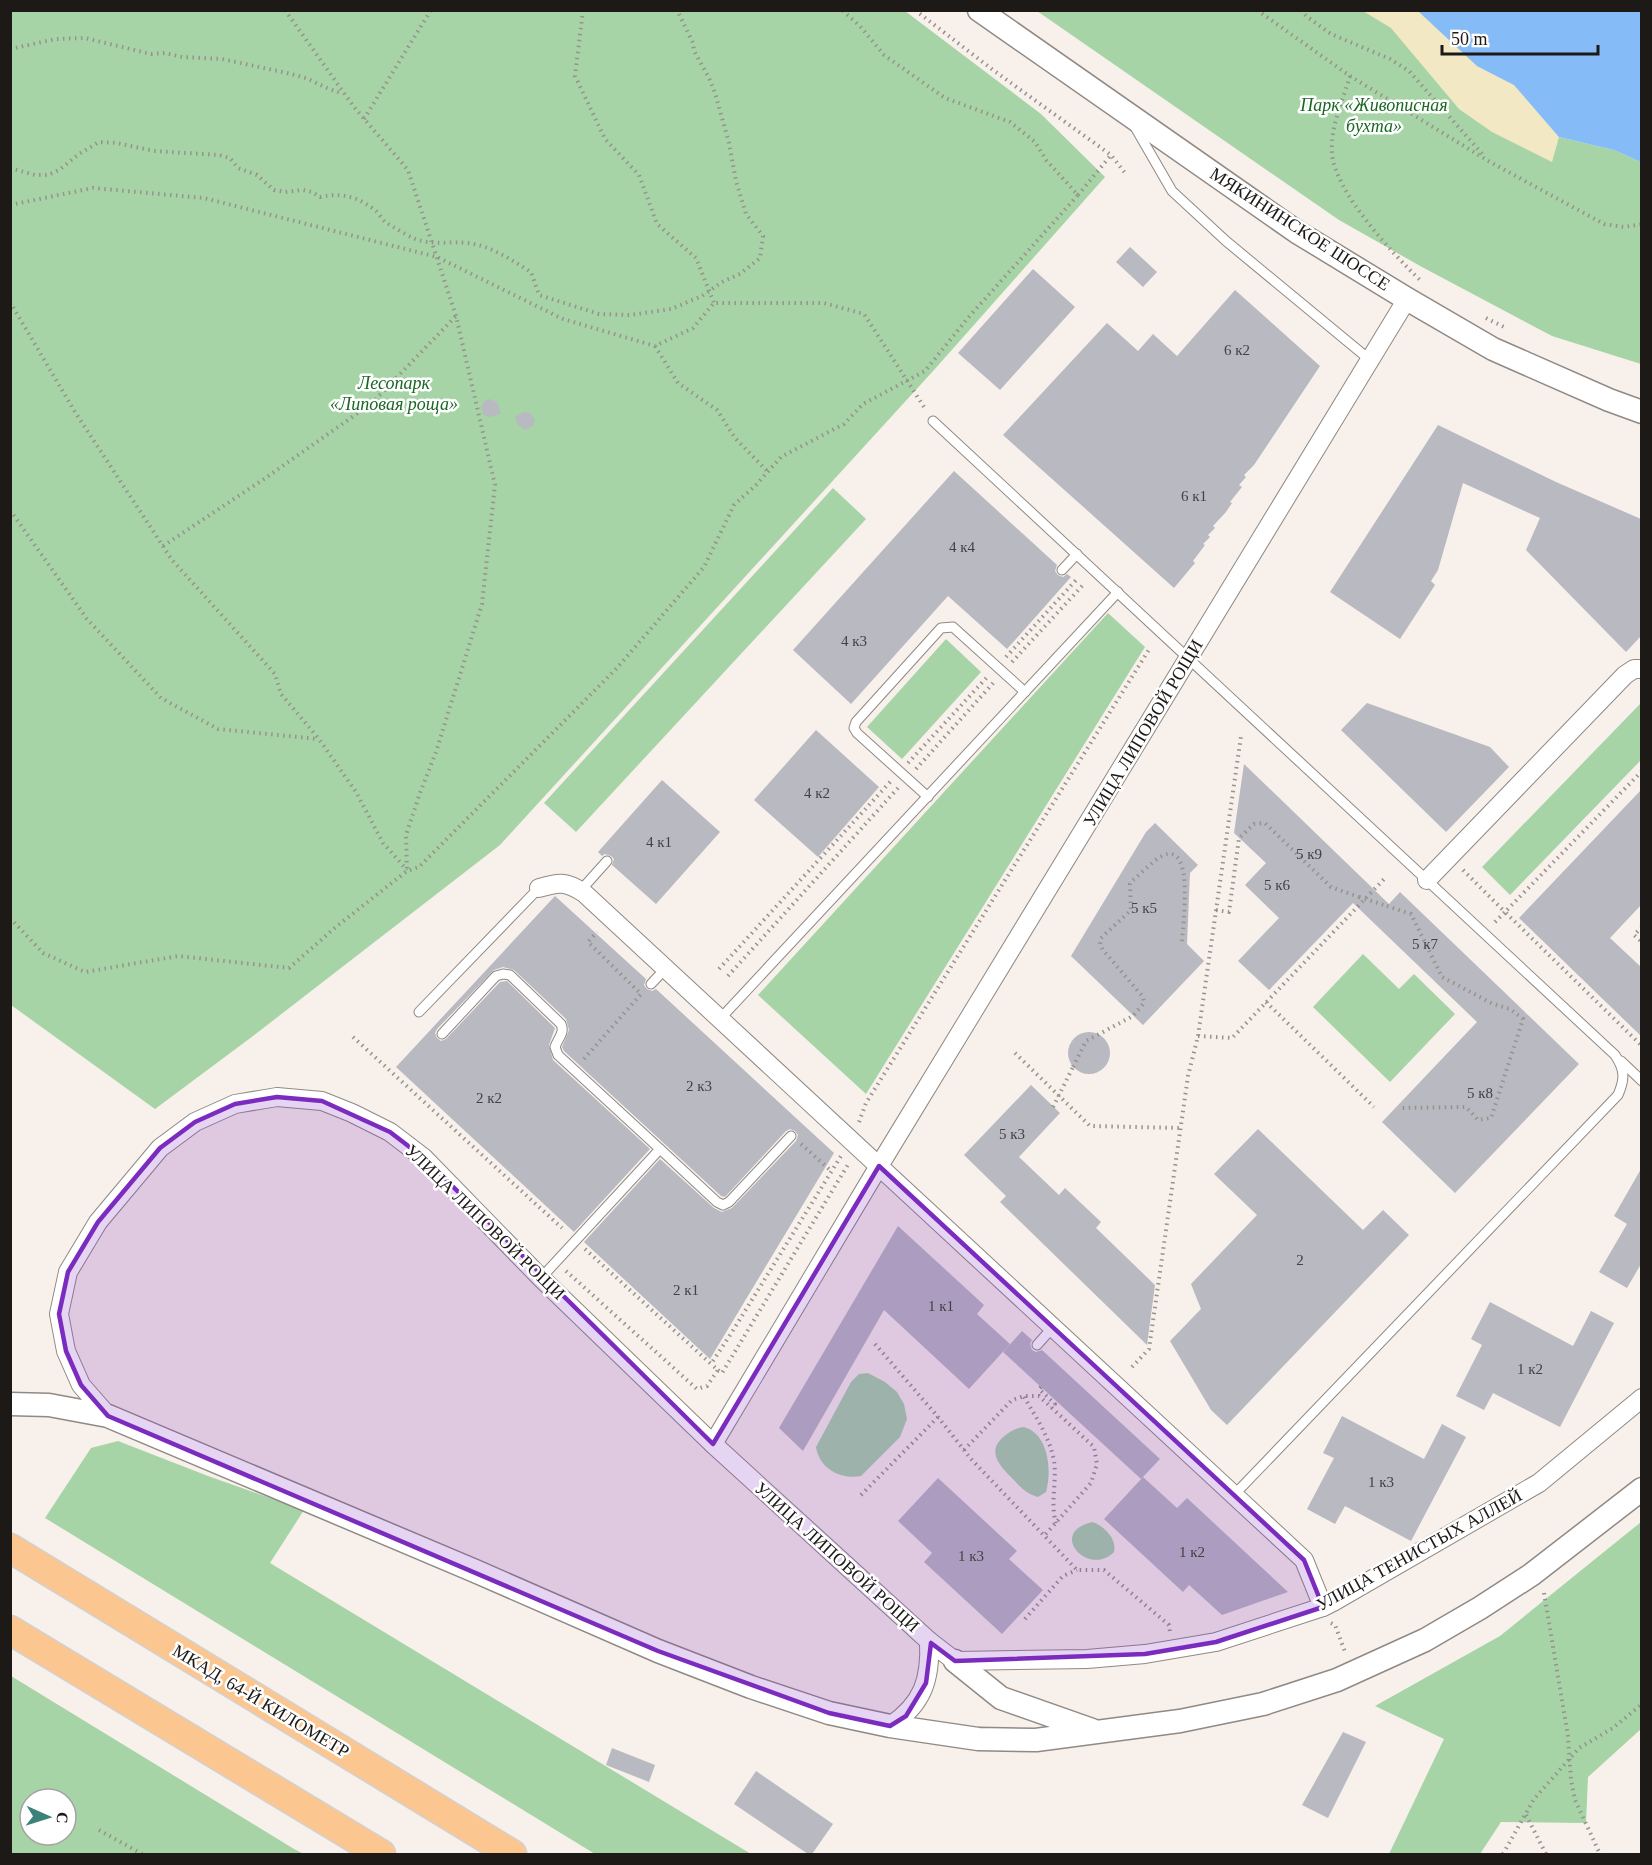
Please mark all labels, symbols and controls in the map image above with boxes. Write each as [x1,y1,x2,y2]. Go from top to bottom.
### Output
scale bar [1442,18,1598,56]
text: 50 m [1451,29,1488,49]
park label: Парк «Живописная бухта» [1299,95,1448,136]
street label: МЯКИНИНСКОЕ ШОССЕ [1206,163,1394,295]
house number: 6 к2 [1224,342,1250,358]
park label: Лесопарк «Липовая роща» [330,373,458,414]
house number: 6 к1 [1181,488,1207,504]
house number: 4 к4 [949,539,976,555]
house number: 4 к3 [841,633,867,649]
street label: УЛИЦА ЛИПОВОЙ РОЩИ [1079,636,1207,830]
house number: 4 к2 [804,785,830,801]
house number: 4 к1 [646,834,672,850]
house number: 5 к9 [1296,846,1322,862]
house number: 5 к6 [1264,877,1291,893]
house number: 5 к5 [1131,900,1157,916]
house number: 5 к7 [1412,936,1439,952]
house number: 2 к3 [686,1078,712,1094]
house number: 5 к8 [1467,1085,1493,1101]
house number: 2 к2 [476,1090,502,1106]
house number: 5 к3 [999,1126,1025,1142]
street label: УЛИЦА ЛИПОВОЙ РОЩИ [401,1140,569,1304]
house number: 2 [1296,1252,1304,1268]
house number: 2 к1 [673,1282,699,1298]
house number: 1 к1 [928,1298,954,1314]
house number: 1 к2 [1517,1361,1543,1377]
house number: 1 к3 [1368,1474,1394,1490]
street label: УЛИЦА ЛИПОВОЙ РОЩИ [751,1478,923,1636]
street label: УЛИЦА ТЕНИСТЫХ АЛЛЕЙ [1313,1485,1525,1615]
house number: 1 к2 [1179,1544,1205,1560]
house number: 1 к3 [958,1548,984,1564]
street label: МКАД, 64-Й КИЛОМЕТР [169,1640,353,1762]
north arrow [18,1787,78,1847]
text: С [54,1812,71,1824]

